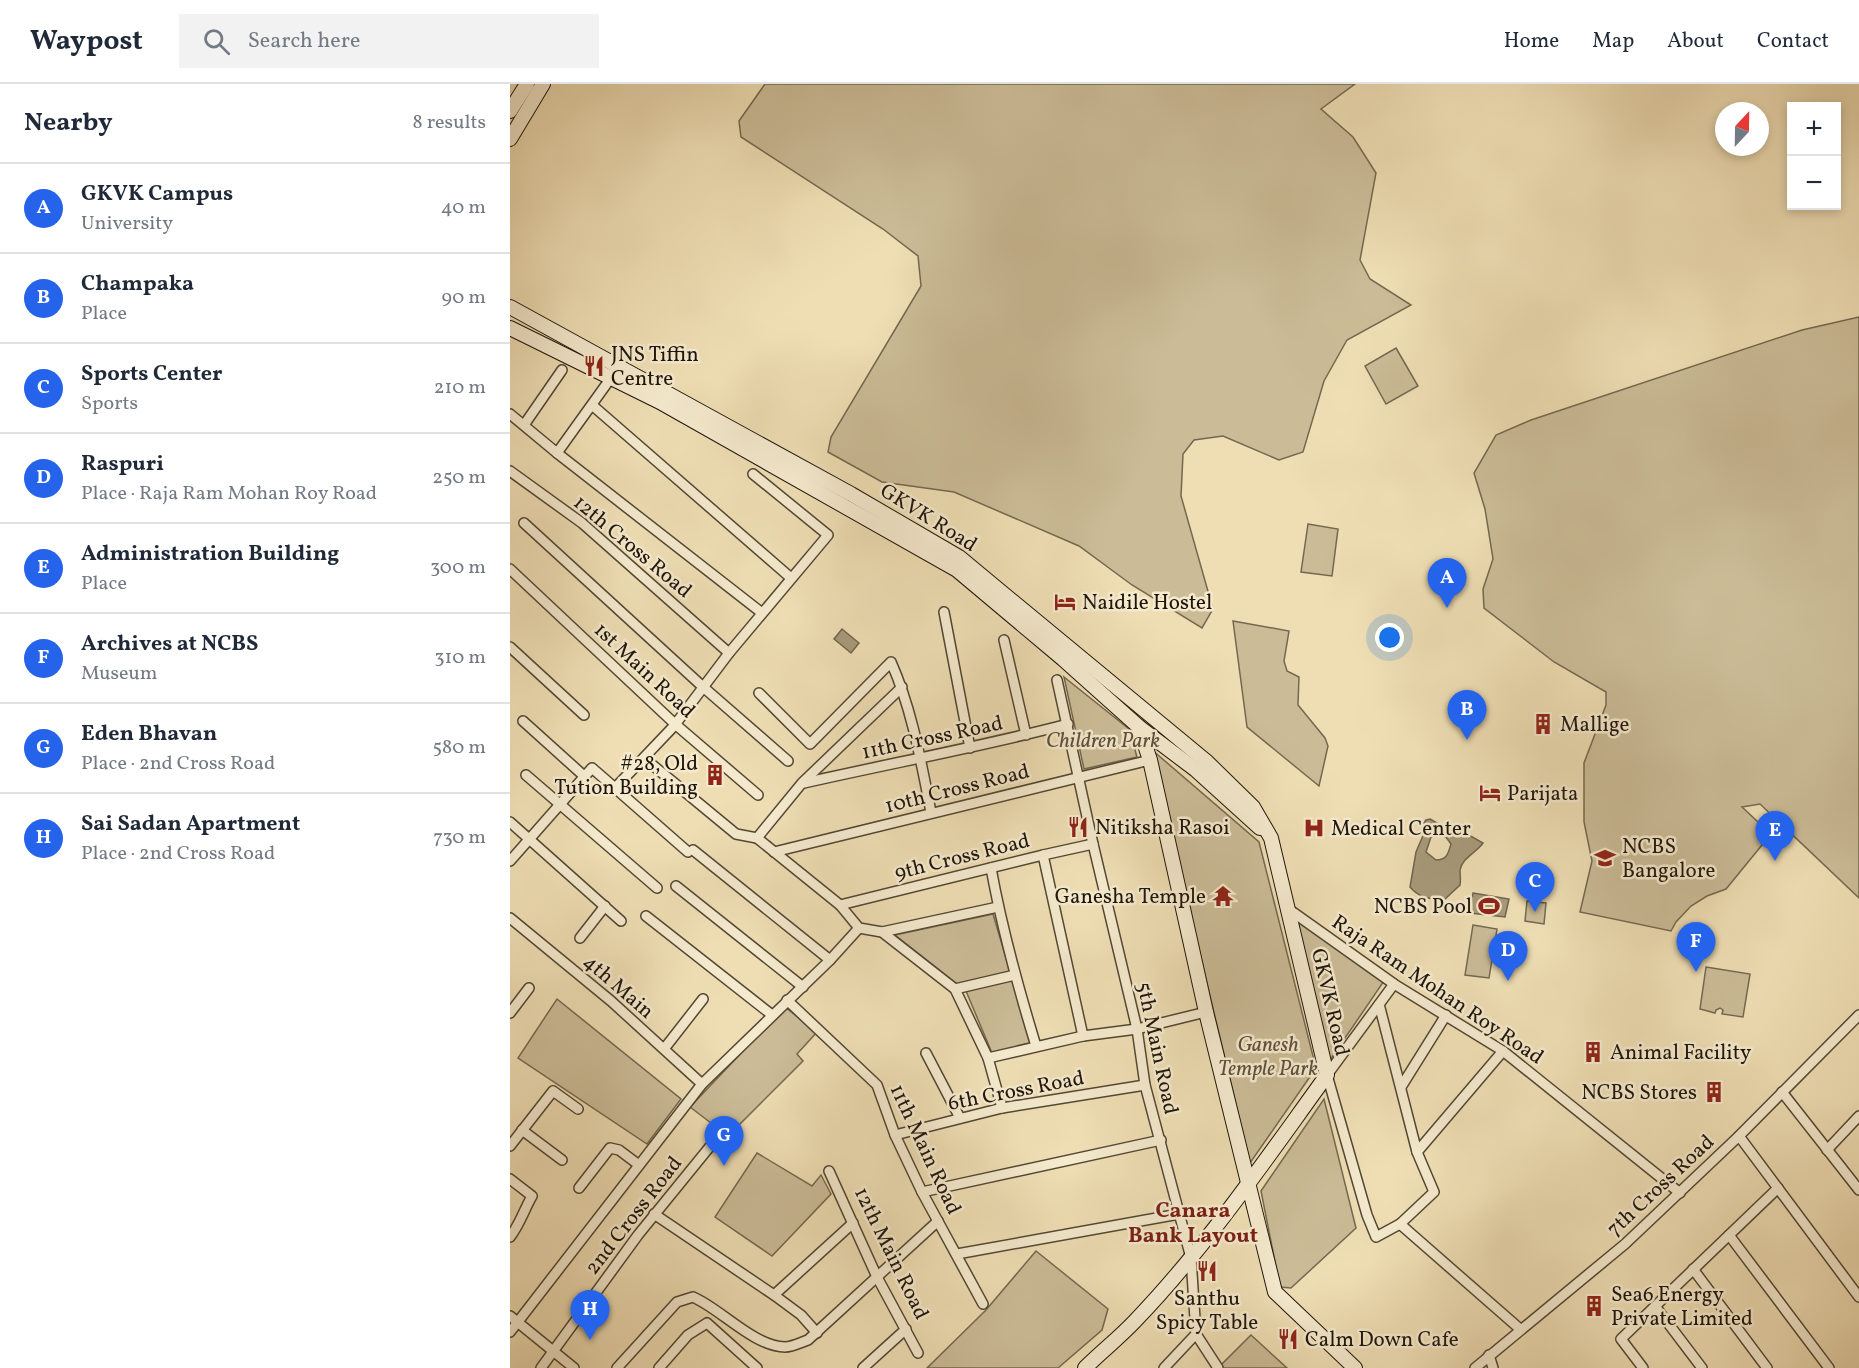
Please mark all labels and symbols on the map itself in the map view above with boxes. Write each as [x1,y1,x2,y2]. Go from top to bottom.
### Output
north arrow [1715,102,1769,156]
place label: JNS Tiffin Centre [611,341,699,394]
restaurant icon: JNS Tiffin Centre [582,354,606,378]
street label: GKVK Road [874,477,982,560]
street label: 12th Cross Road [566,489,698,605]
pin: A [1428,558,1466,608]
place label: Naidile Hostel [1082,589,1212,618]
hotel icon: Naidile Hostel [1053,590,1077,614]
street label: 1st Main Road [587,616,701,726]
your location [1375,623,1404,652]
pin: B [1448,690,1486,740]
street label: 11th Cross Road [859,709,1006,768]
place label: Mallige [1560,711,1630,740]
building icon: Mallige [1531,712,1555,736]
park label: Children Park [1046,727,1160,756]
place label: #28, Old Tution Building [554,750,698,803]
street label: 10th Cross Road [882,757,1033,821]
building icon: #28, Old Tution Building [703,763,727,787]
place label: Parijata [1507,780,1578,809]
hotel icon: Parijata [1478,781,1502,805]
pin: E [1756,812,1794,861]
place label: Nitiksha Rasoi [1095,814,1230,843]
restaurant icon: Nitiksha Rasoi [1066,815,1090,839]
place label: Medical Center [1331,815,1471,844]
hospital icon: Medical Center [1302,816,1326,840]
street label: 9th Cross Road [892,827,1033,888]
place label: NCBS Bangalore [1622,833,1716,886]
school or university icon: NCBS Bangalore [1593,846,1617,870]
pin: C [1516,862,1554,912]
place label: Ganesha Temple [1055,883,1206,912]
temple icon: Ganesha Temple [1211,884,1235,908]
place label: NCBS Pool [1374,893,1472,922]
sports icon: NCBS Pool [1477,894,1501,918]
street label: Raja Ram Mohan Roy Road [1325,908,1549,1072]
pin: F [1676,922,1716,972]
pin: D [1488,932,1528,981]
street label: GKVK Road [1303,946,1356,1059]
street label: 4th Main [576,948,660,1026]
street label: 5th Main Road [1128,979,1185,1117]
park label: Ganesh Temple Park [1218,1031,1318,1084]
place label: Animal Facility [1610,1039,1752,1068]
building icon: Animal Facility [1581,1040,1605,1064]
street label: 6th Cross Road [946,1064,1087,1119]
place label: NCBS Stores [1581,1079,1697,1108]
street label: 11th Main Road [882,1080,968,1220]
building icon: NCBS Stores [1702,1080,1726,1104]
pin: G [704,1116,744,1166]
street label: 7th Cross Road [1601,1129,1721,1244]
street label: 2nd Cross Road [579,1151,690,1281]
street label: 12th Main Road [846,1183,935,1325]
district label: Canara Bank Layout [1128,1196,1258,1252]
restaurant icon: Santhu Spicy Table [1195,1259,1219,1283]
place label: Sea6 Energy Private Limited [1611,1281,1753,1334]
place label: Santhu Spicy Table [1156,1285,1258,1338]
pin: H [570,1290,610,1340]
building icon: Sea6 Energy Private Limited [1582,1294,1606,1318]
place label: Calm Down Cafe [1305,1326,1459,1355]
restaurant icon: Calm Down Cafe [1276,1327,1300,1351]

